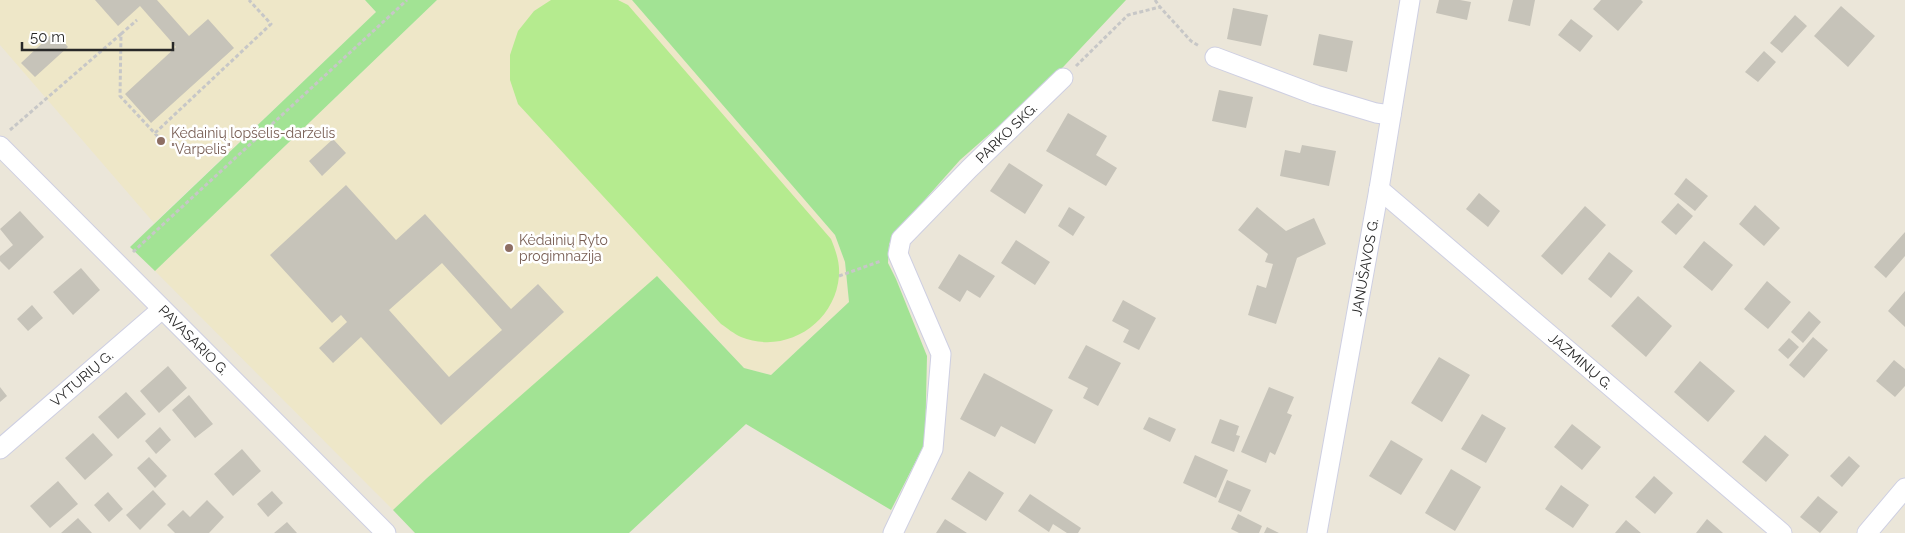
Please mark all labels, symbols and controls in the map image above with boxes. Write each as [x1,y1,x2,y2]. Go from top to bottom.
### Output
scale bar [22,20,174,52]
text: 50 m [30,28,65,46]
street label: PARKO SKG. [972,100,1040,166]
place label: Kėdainių lopšelis-darželis "Varpelis" [171,125,336,157]
marker: Kėdainių lopšelis-darželis "Varpelis" [155,135,167,147]
street label: JANUŠAVOS G. [1348,217,1382,317]
place label: Kėdainių Ryto progimnazija [519,232,608,264]
marker: Kėdainių Ryto progimnazija [503,242,515,254]
street label: PAVASARIO G. [155,302,232,378]
street label: JAZMINŲ G. [1546,330,1615,393]
street label: VYTURIŲ G. [47,347,116,410]

